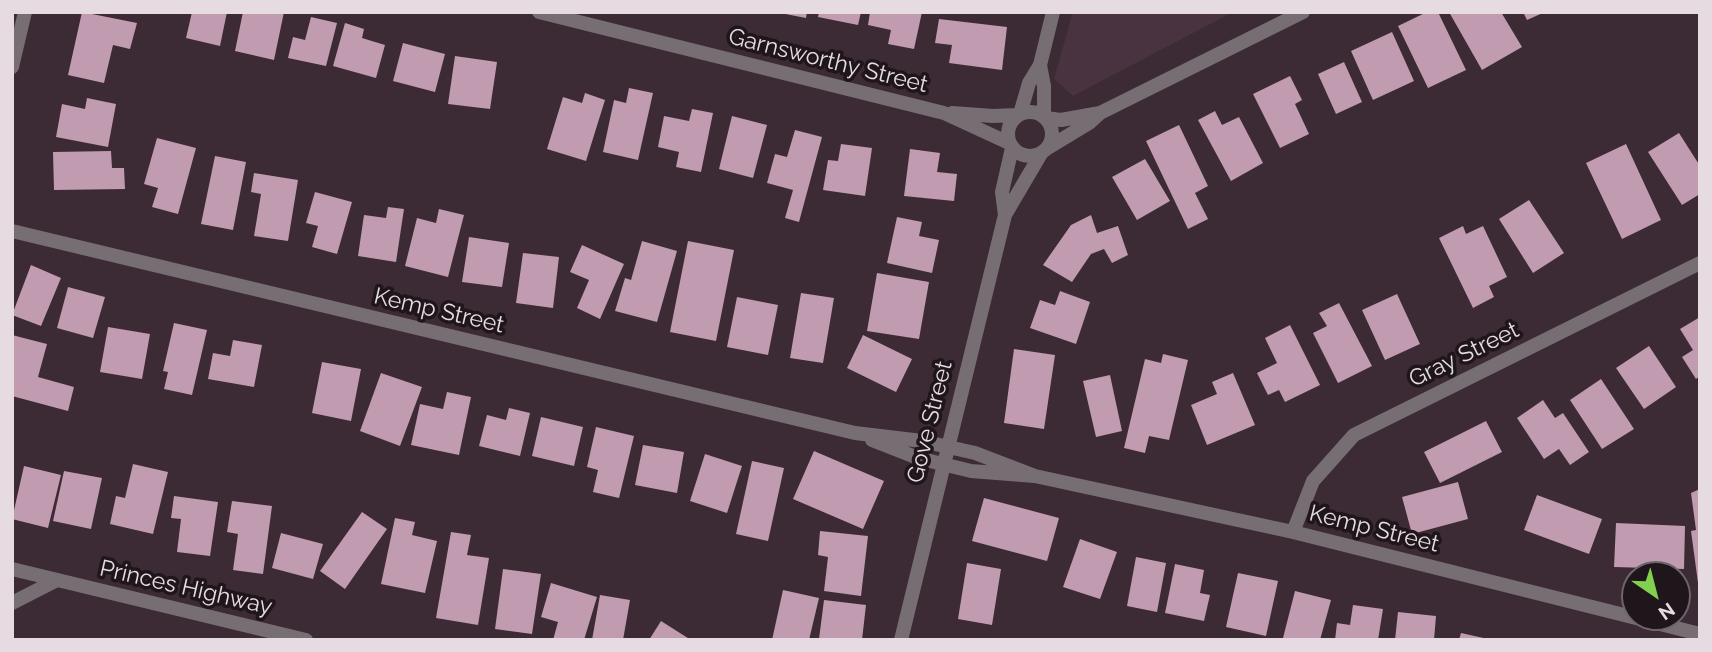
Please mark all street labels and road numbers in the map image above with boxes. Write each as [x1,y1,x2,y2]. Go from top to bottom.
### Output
street label: Garnsworthy Street [726,23,930,99]
street label: Kemp Street [371,283,507,339]
street label: Gray Street [1405,317,1523,393]
street label: Gove Street [902,358,958,486]
street label: Kemp Street [1306,500,1442,558]
street label: Princes Highway [97,555,275,621]

